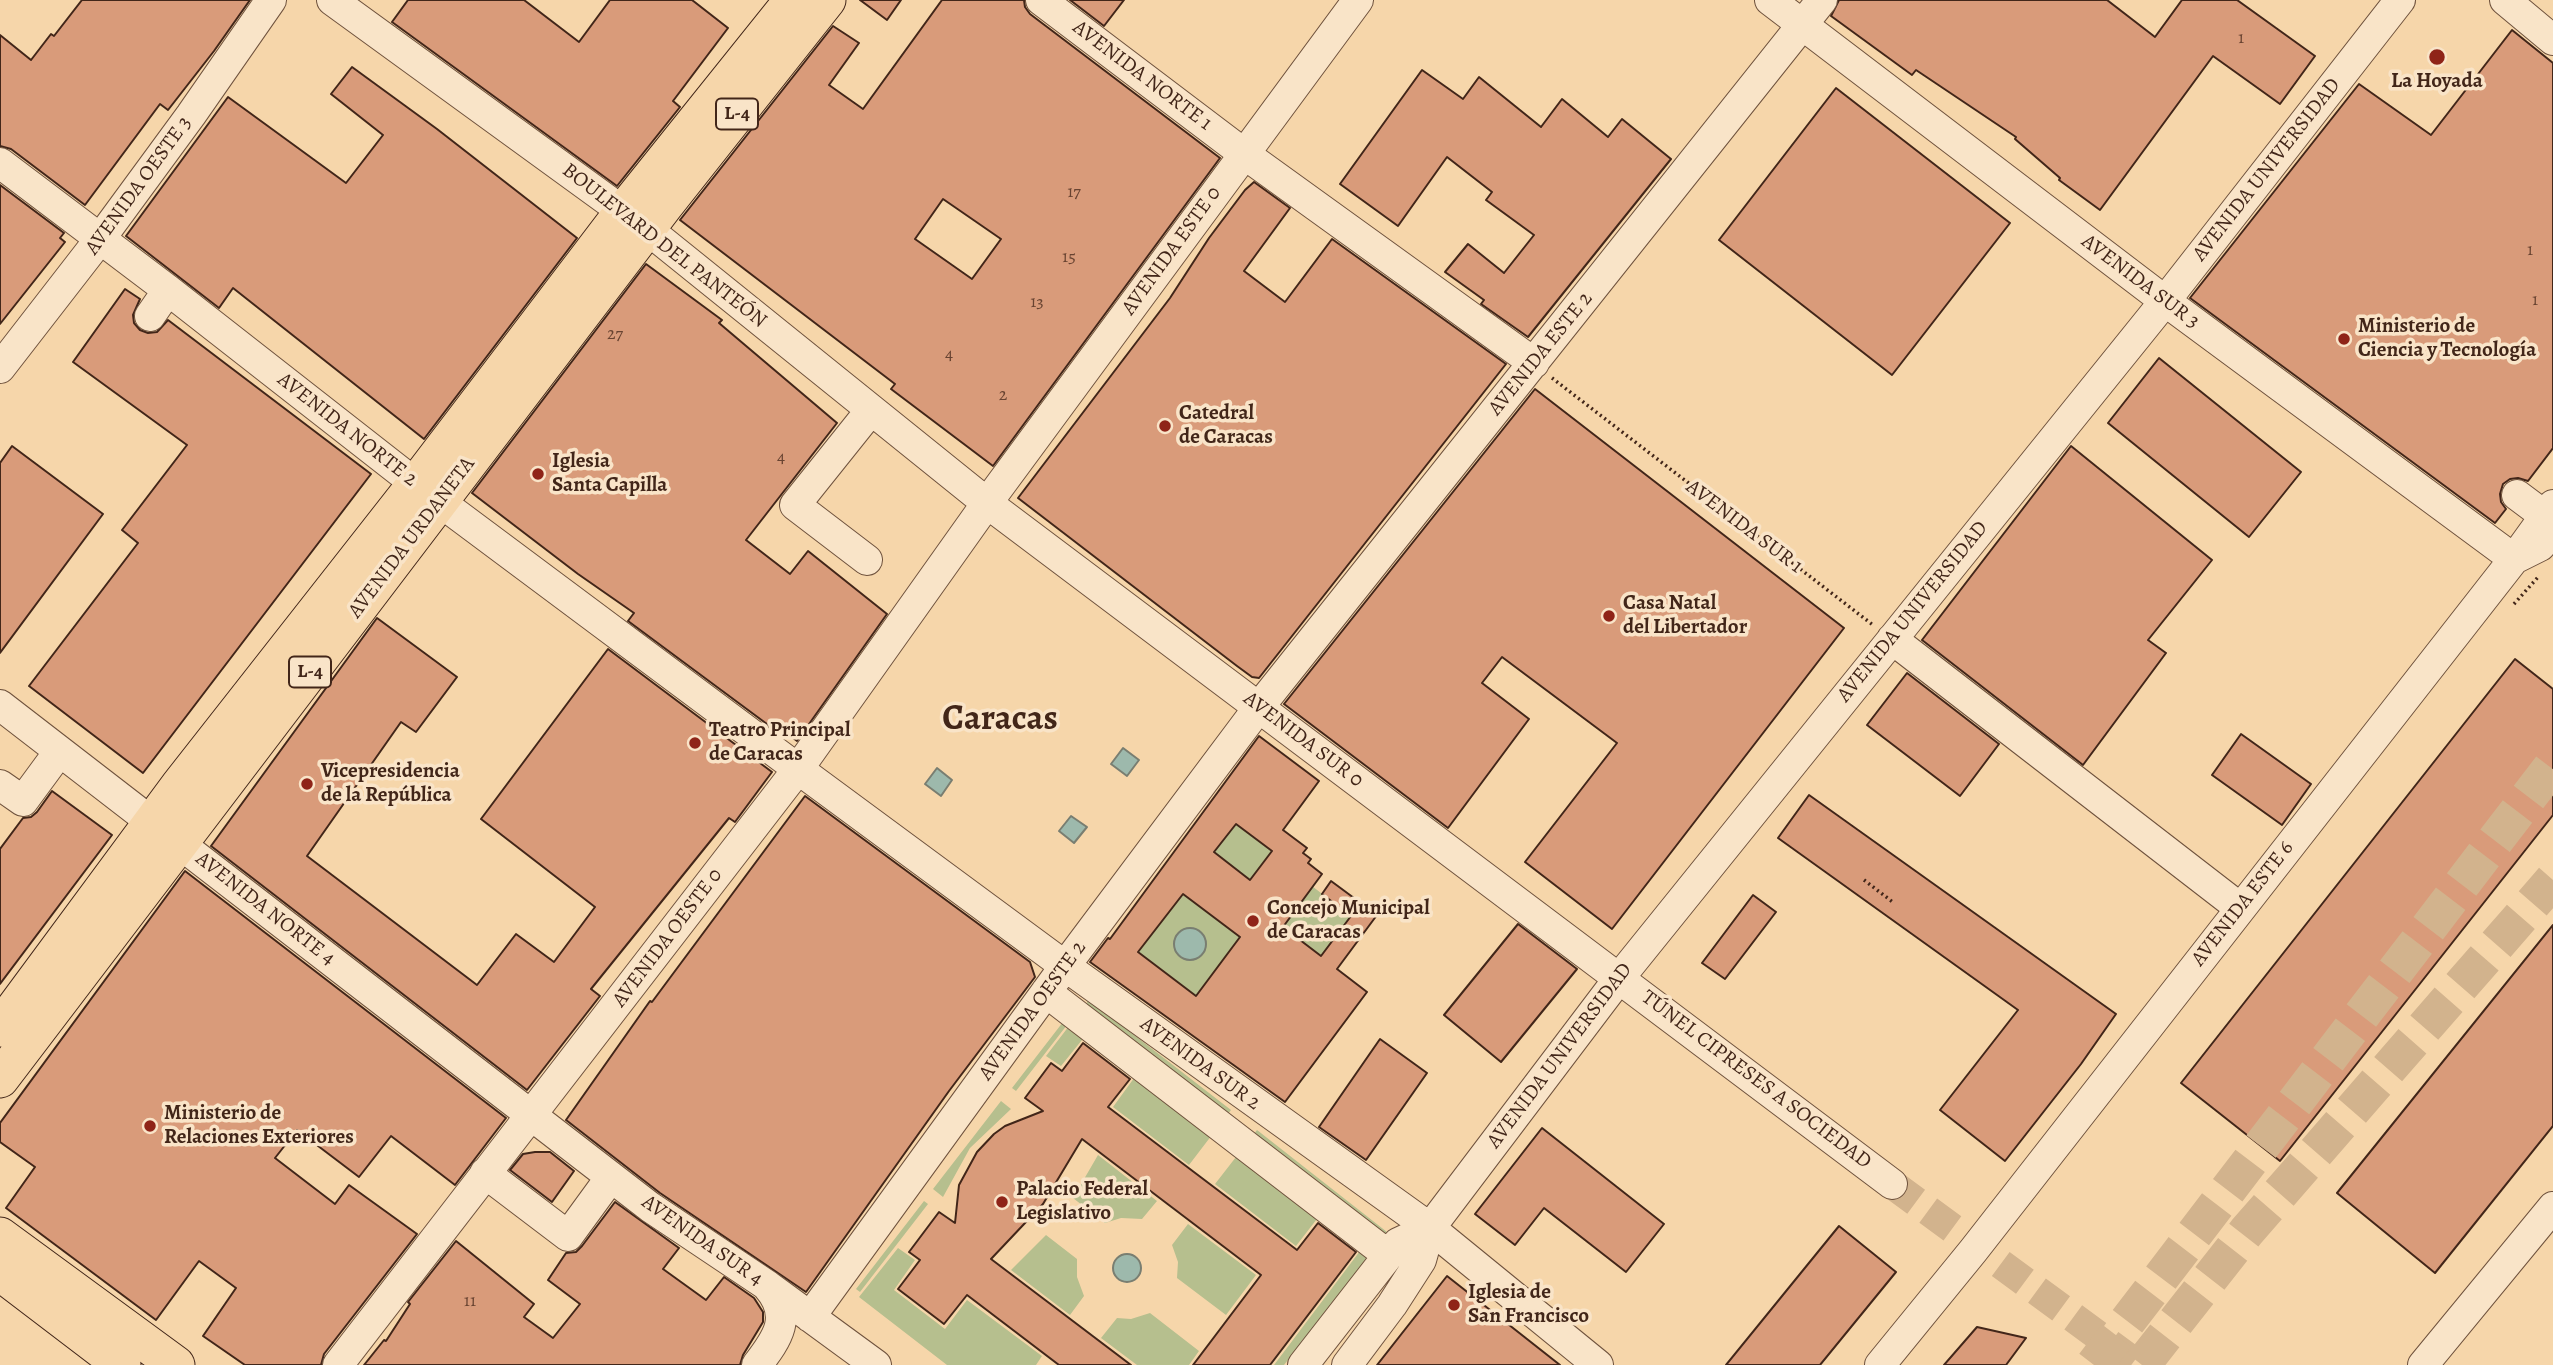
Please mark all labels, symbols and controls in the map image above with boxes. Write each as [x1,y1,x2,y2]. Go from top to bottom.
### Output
street label: AVENIDA NORTE 1 [1067,15,1217,137]
house number: 1 [2238,28,2244,50]
marker: La Hoyada [2427,47,2447,67]
place label: La Hoyada [2391,69,2483,95]
street label: AVENIDA UNIVERSIDAD [2188,73,2346,267]
road number: L-4 [716,98,758,130]
street label: AVENIDA OESTE 3 [80,112,198,260]
street label: BOULEVARD DEL PANTEÓN [557,158,771,334]
house number: 17 [1067,182,1081,204]
street label: AVENIDA ESTE 0 [1117,182,1227,320]
street label: AVENIDA SUR 3 [2076,229,2204,335]
house number: 1 [2527,240,2533,262]
house number: 15 [1062,247,1076,269]
street label: AVENIDA ESTE 2 [1483,287,1599,421]
house number: 1 [2532,290,2538,312]
house number: 13 [1030,292,1044,314]
place label: Ministerio de Ciencia y Tecnología [2358,314,2536,364]
house number: 27 [607,324,623,346]
marker: Ministerio de Ciencia y Tecnología [2336,331,2352,347]
house number: 4 [945,344,953,366]
street label: AVENIDA NORTE 2 [272,368,422,492]
house number: 2 [999,385,1007,407]
place label: Catedral de Caracas [1179,401,1273,451]
marker: Catedral de Caracas [1157,418,1173,434]
house number: 4 [777,447,785,469]
place label: Iglesia Santa Capilla [552,449,667,499]
street label: AVENIDA URDANETA [343,453,481,623]
marker: Iglesia Santa Capilla [530,466,546,482]
street label: AVENIDA SUR 1 [1681,475,1807,579]
street label: AVENIDA UNIVERSIDAD [1832,516,1994,708]
place label: Casa Natal del Libertador [1623,591,1747,641]
marker: Casa Natal del Libertador [1601,608,1617,624]
road number: L-4 [289,656,331,688]
street label: AVENIDA SUR 0 [1238,687,1368,793]
district label: Caracas [942,699,1058,741]
place label: Teatro Principal de Caracas [709,718,850,768]
marker: Teatro Principal de Caracas [687,735,703,751]
place label: Vicepresidencia de la República [321,759,460,809]
marker: Vicepresidencia de la República [299,776,315,792]
street label: AVENIDA ESTE 6 [2186,837,2300,971]
street label: AVENIDA NORTE 4 [190,847,340,971]
street label: AVENIDA OESTE 0 [608,864,728,1012]
place label: Concejo Municipal de Caracas [1267,896,1430,946]
marker: Concejo Municipal de Caracas [1245,913,1261,929]
street label: AVENIDA OESTE 2 [974,936,1092,1086]
street label: AVENIDA UNIVERSIDAD [1482,958,1638,1154]
street label: TÚNEL CIPRESES A SOCIEDAD [1636,985,1876,1175]
street label: AVENIDA SUR 2 [1135,1012,1265,1116]
place label: Ministerio de Relaciones Exteriores [164,1101,354,1151]
marker: Ministerio de Relaciones Exteriores [142,1118,158,1134]
place label: Palacio Federal Legislativo [1016,1177,1148,1227]
street label: AVENIDA SUR 4 [637,1190,767,1292]
marker: Palacio Federal Legislativo [994,1194,1010,1210]
place label: Iglesia de San Francisco [1468,1280,1589,1330]
house number: 11 [464,1291,476,1313]
marker: Iglesia de San Francisco [1446,1297,1462,1313]

